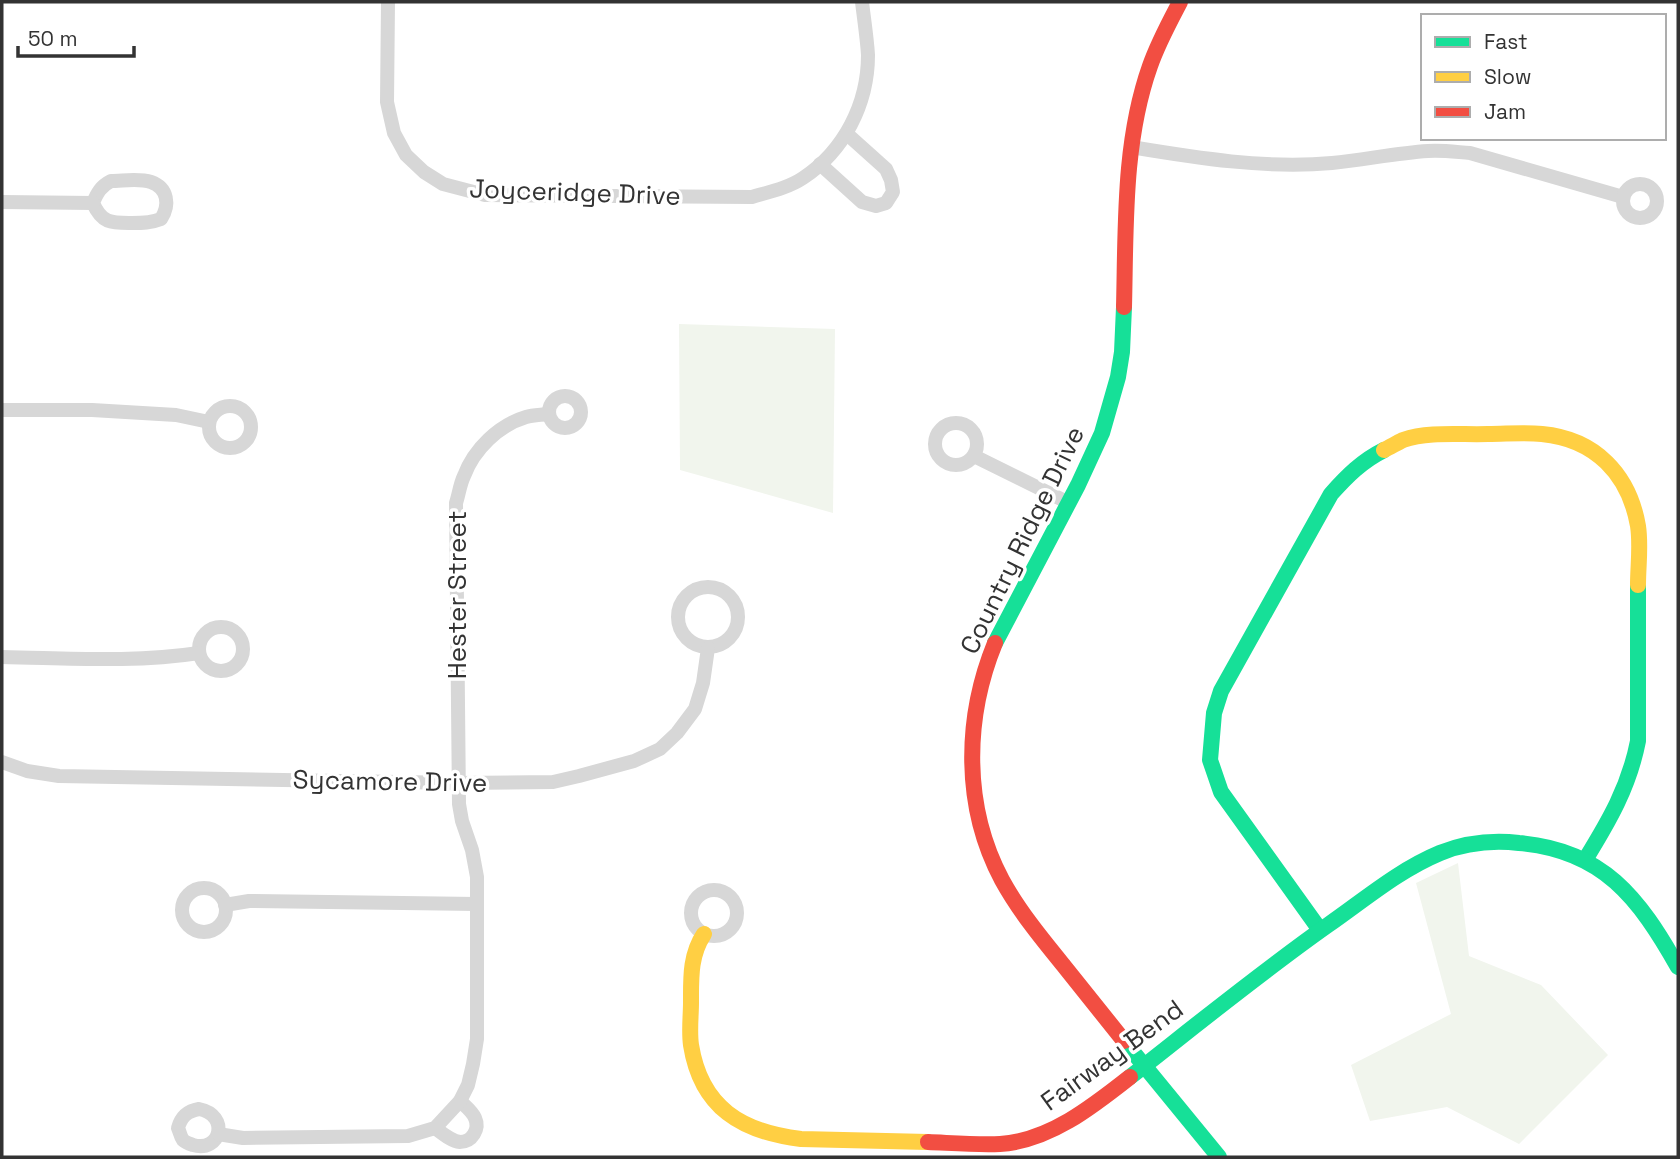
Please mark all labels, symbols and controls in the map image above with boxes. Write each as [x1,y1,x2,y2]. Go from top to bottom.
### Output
scale bar [18,14,133,58]
legend [1421,14,1666,140]
text: 50 m [28,25,78,52]
text: Fast [1484,28,1528,55]
text: Slow [1484,63,1532,90]
text: Jam [1484,98,1526,125]
street label: Joyceridge Drive [469,171,681,213]
street label: Country Ridge Drive [952,421,1092,659]
street label: Hester Street [440,511,474,679]
street label: Sycamore Drive [292,762,488,800]
street label: Fairway Bend [1034,992,1190,1118]

